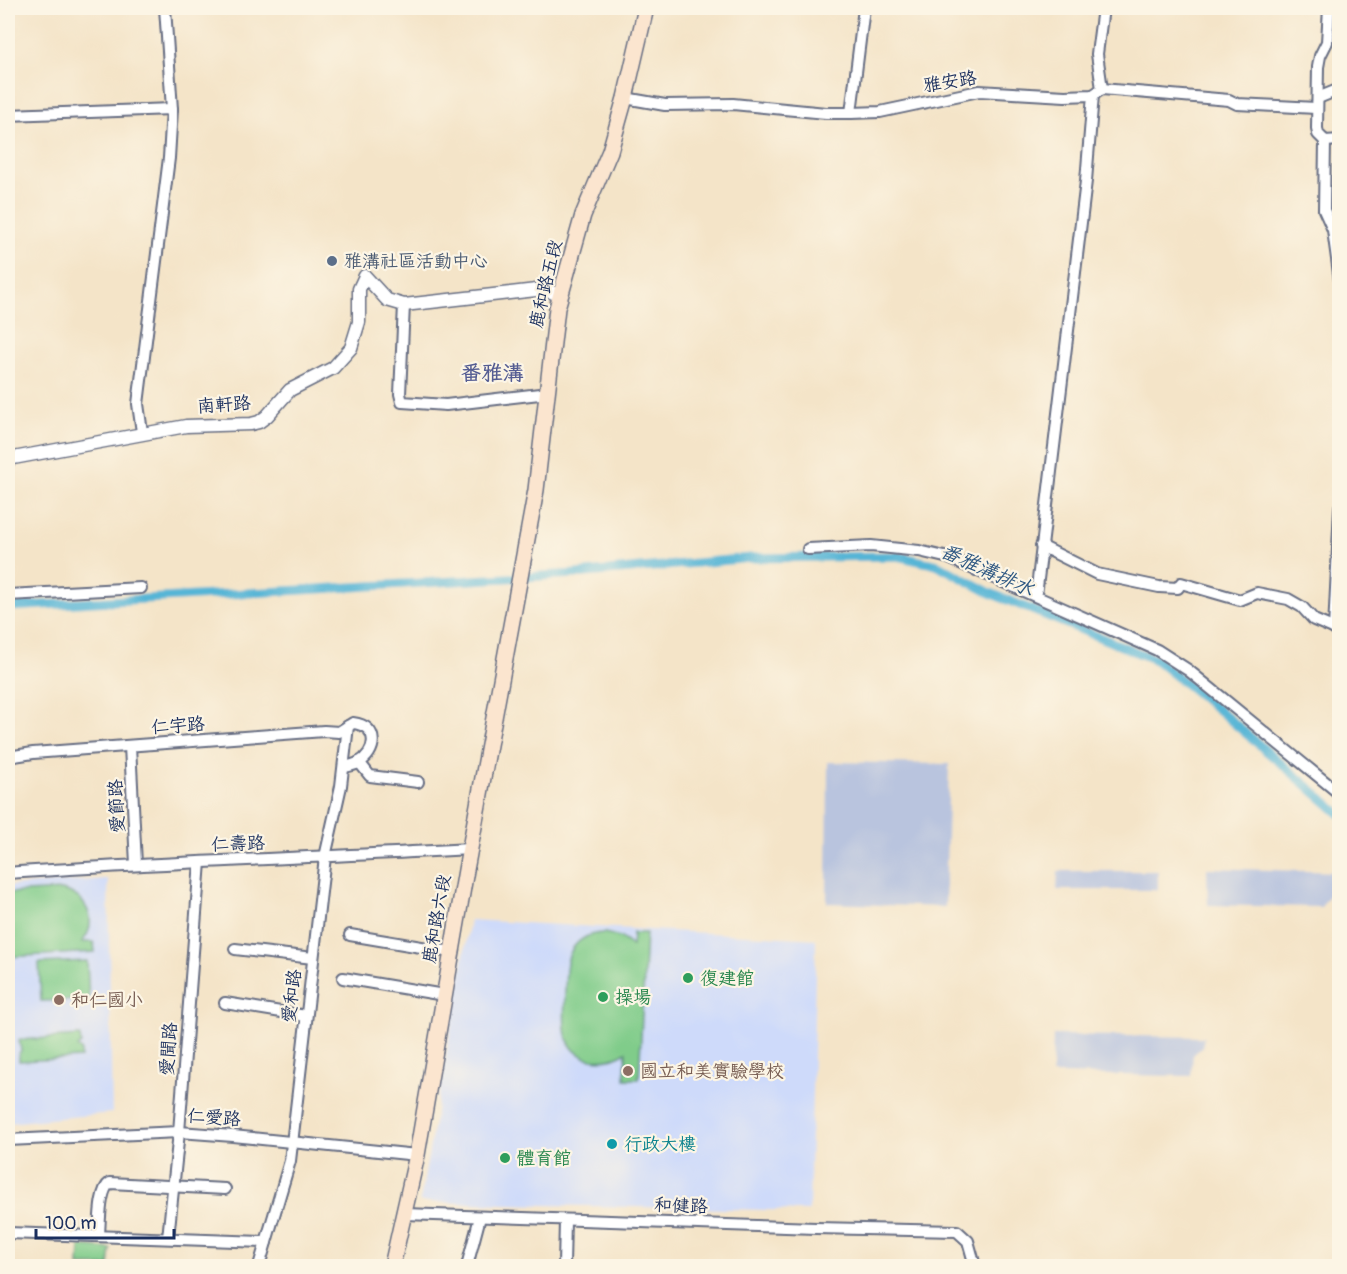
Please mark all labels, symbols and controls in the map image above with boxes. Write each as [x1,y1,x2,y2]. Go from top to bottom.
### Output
street label: 雅安路 [922,66,978,98]
street label: 鹿和路五段 [525,238,567,330]
place label: 雅溝社區活動中心 [344,250,488,273]
marker: 雅溝社區活動中心 [325,254,339,268]
district label: 番雅溝 [461,360,524,387]
street label: 南軒路 [196,392,252,418]
water label: 番雅溝排水 [936,538,1039,602]
street label: 仁宇路 [150,713,206,739]
street label: 愛節路 [104,778,130,834]
street label: 仁壽路 [211,832,265,856]
street label: 鹿和路六段 [418,873,456,965]
place label: 復建館 [700,967,754,990]
street label: 愛和路 [277,968,307,1024]
marker: 復建館 [681,971,695,985]
place label: 操場 [615,986,651,1009]
place label: 和仁國小 [71,989,143,1012]
marker: 操場 [596,990,610,1004]
marker: 和仁國小 [52,993,66,1007]
street label: 愛聞路 [156,1021,182,1077]
place label: 國立和美實驗學校 [640,1060,784,1083]
marker: 國立和美實驗學校 [621,1064,635,1078]
street label: 仁愛路 [186,1105,242,1131]
place label: 行政大樓 [624,1133,696,1156]
marker: 行政大樓 [605,1137,619,1151]
place label: 體育館 [517,1147,571,1170]
marker: 體育館 [498,1151,512,1165]
street label: 和健路 [654,1194,708,1218]
scale bar [36,1202,174,1240]
text: 100 m [45,1212,97,1235]

